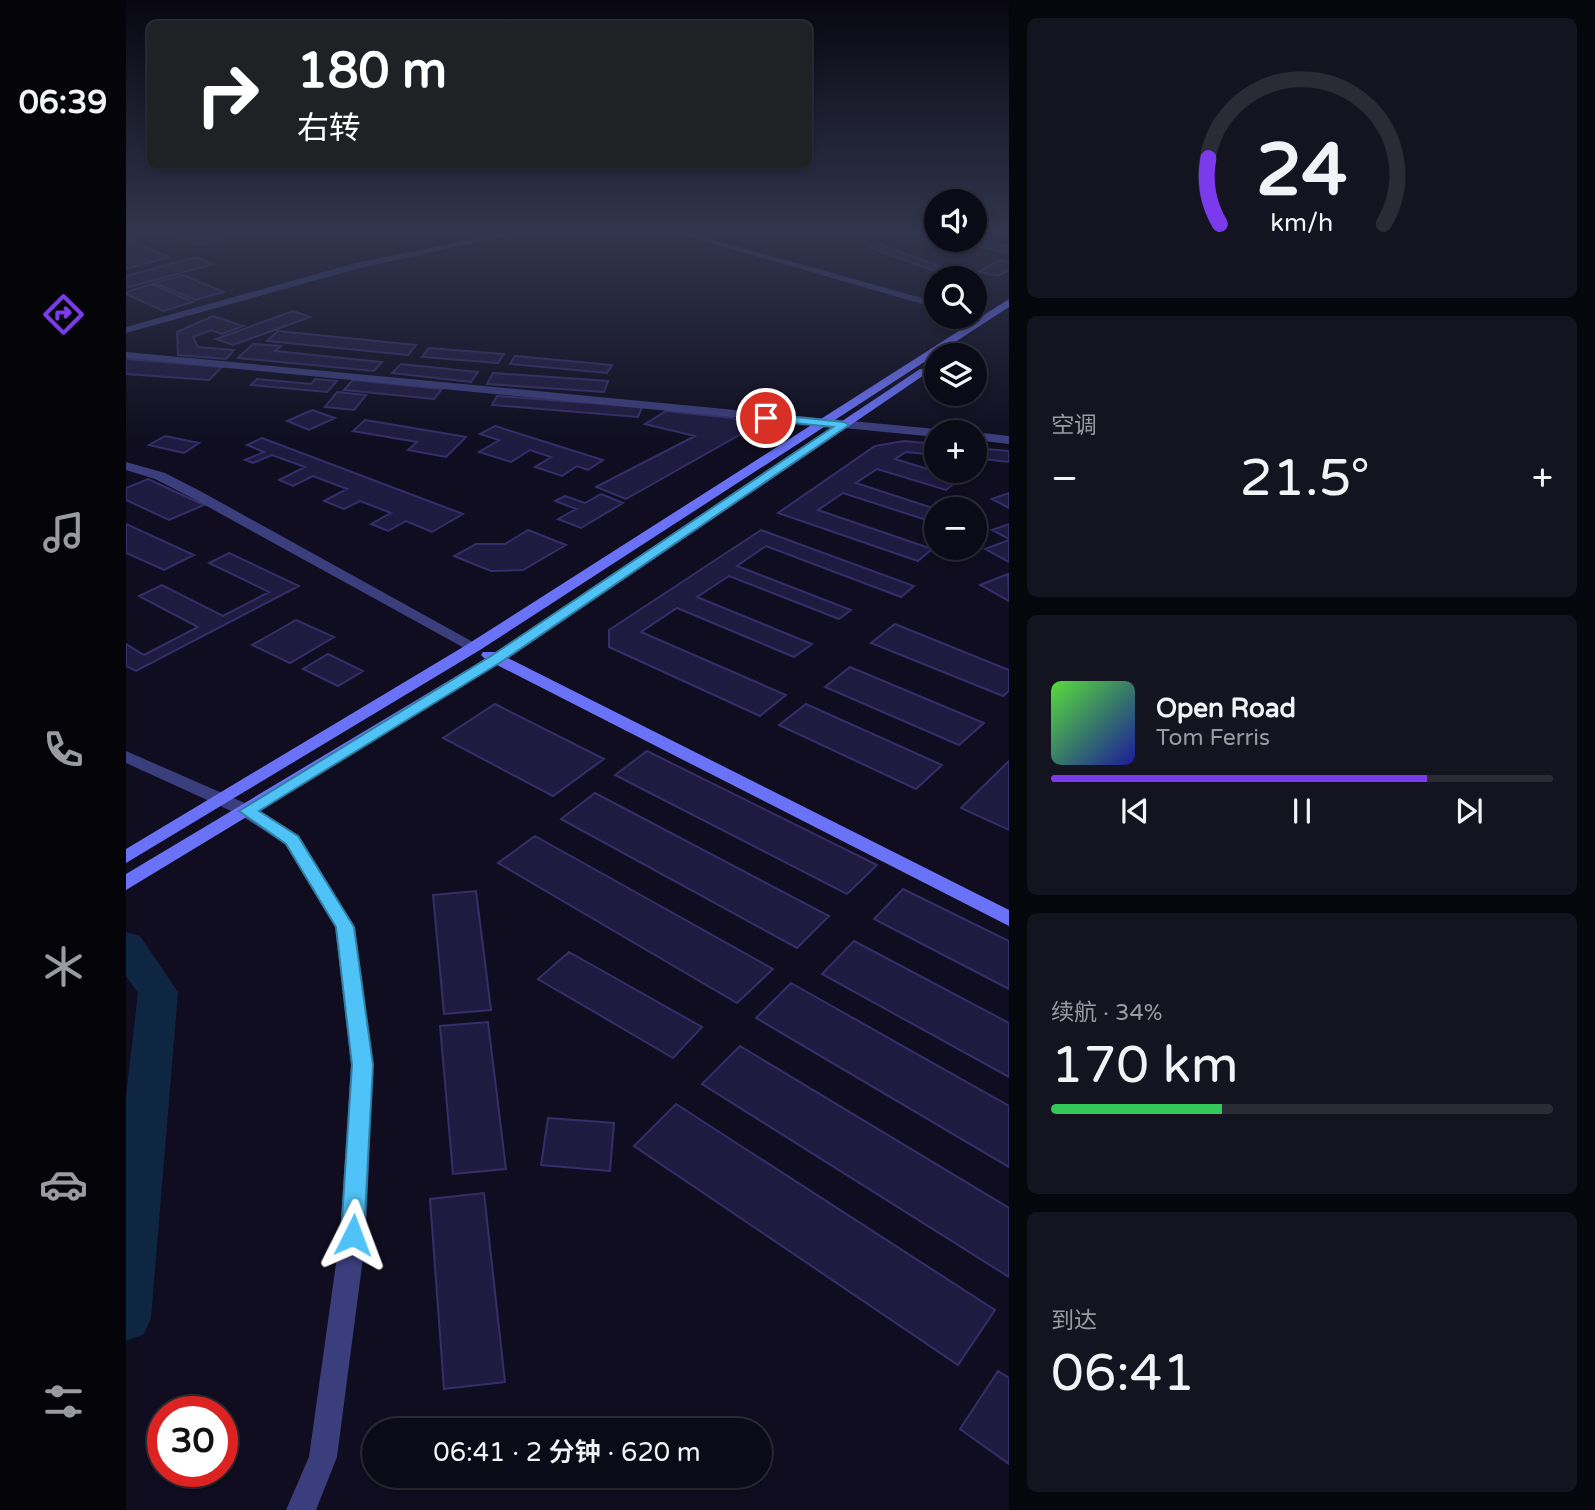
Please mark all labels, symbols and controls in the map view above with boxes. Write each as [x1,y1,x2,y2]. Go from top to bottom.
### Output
text: 180 m [297,42,447,101]
icon: right [182,49,273,140]
text: 06:39 [19,84,107,122]
text: 右转 [297,110,361,148]
text: 24 [1256,128,1348,216]
map controls [924,189,987,560]
button: sound [924,189,987,252]
text: km/h [1271,208,1333,238]
button: search [924,266,987,329]
icon: directions [39,290,88,339]
button: layers [924,343,987,406]
pin [736,388,796,448]
icon: arrive [747,399,785,437]
text: 空调 [1051,412,1097,440]
button: + [924,420,987,483]
text: 21.5° [1240,447,1370,510]
text: − [1051,456,1078,502]
text: + [1532,456,1553,502]
button: − [924,497,987,560]
icon: music [39,508,88,557]
text: Open Road [1156,693,1296,724]
text: Tom Ferris [1156,724,1270,752]
icon: phone [39,725,88,774]
icon: previous [1116,792,1154,830]
icon: pause [1283,792,1321,830]
icon: next [1450,792,1488,830]
icon: climate [39,942,88,991]
text: 续航 · 34% [1051,999,1163,1027]
text: 170 km [1051,1034,1239,1097]
icon: car [39,1160,88,1209]
position arrow [316,1198,390,1272]
text: 到达 [1051,1307,1097,1335]
text: 06:41 [1051,1342,1195,1405]
icon: filters [39,1377,88,1426]
speed limit sign: 30 [147,1396,238,1487]
text: 06:41 · 2 分钟 · 620 m [433,1437,701,1468]

